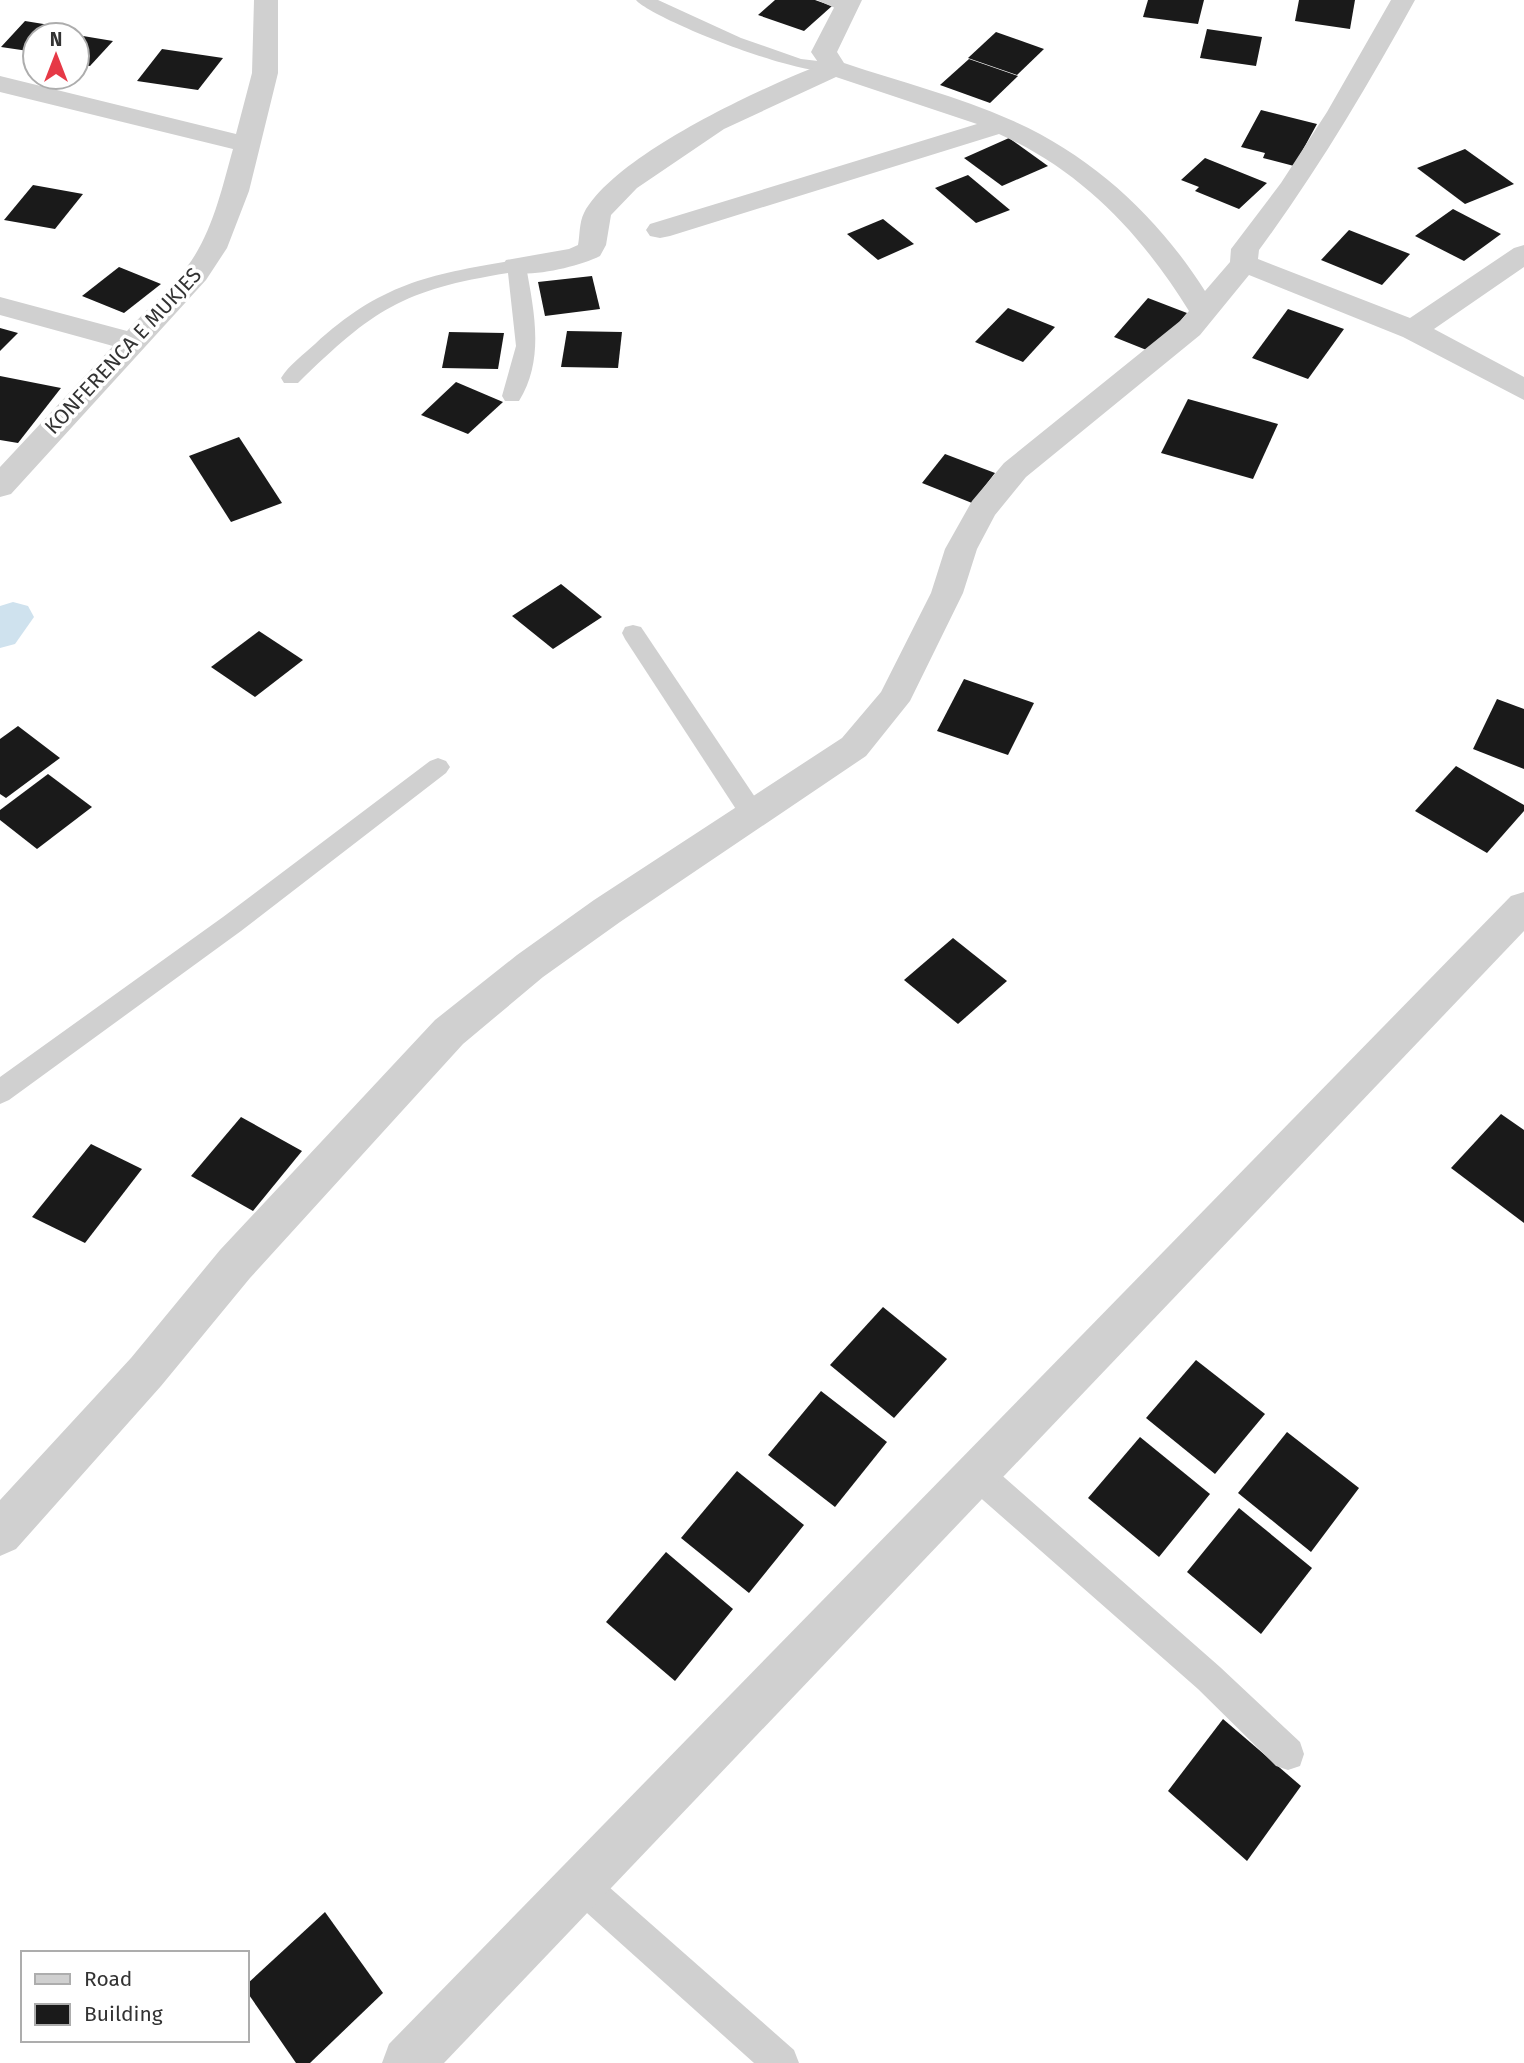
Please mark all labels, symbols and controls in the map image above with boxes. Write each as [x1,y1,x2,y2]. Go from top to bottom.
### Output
north arrow [21,21,91,91]
text: N [50,28,62,51]
street label: KONFERENCA E MUKJES [39,262,207,440]
legend [21,1951,248,2042]
text: Road [84,1966,132,1992]
text: Building [84,2001,163,2027]

